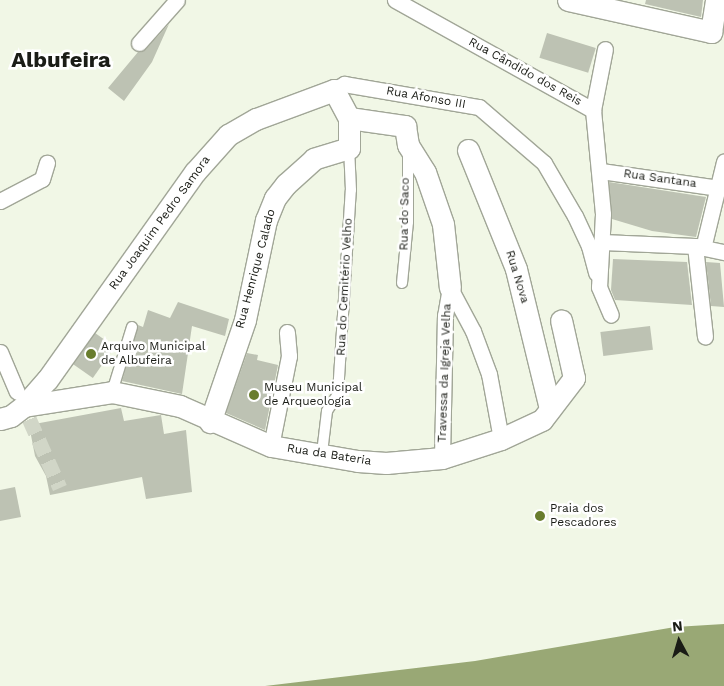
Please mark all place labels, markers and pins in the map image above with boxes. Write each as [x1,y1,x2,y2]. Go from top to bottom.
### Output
place label: Arquivo Municipal de Albufeira [101,340,205,368]
marker: Arquivo Municipal de Albufeira [85,348,97,360]
place label: Museu Municipal de Arqueologia [264,381,362,409]
marker: Museu Municipal de Arqueologia [248,389,260,401]
place label: Praia dos Pescadores [550,502,617,530]
marker: Praia dos Pescadores [534,510,546,522]

